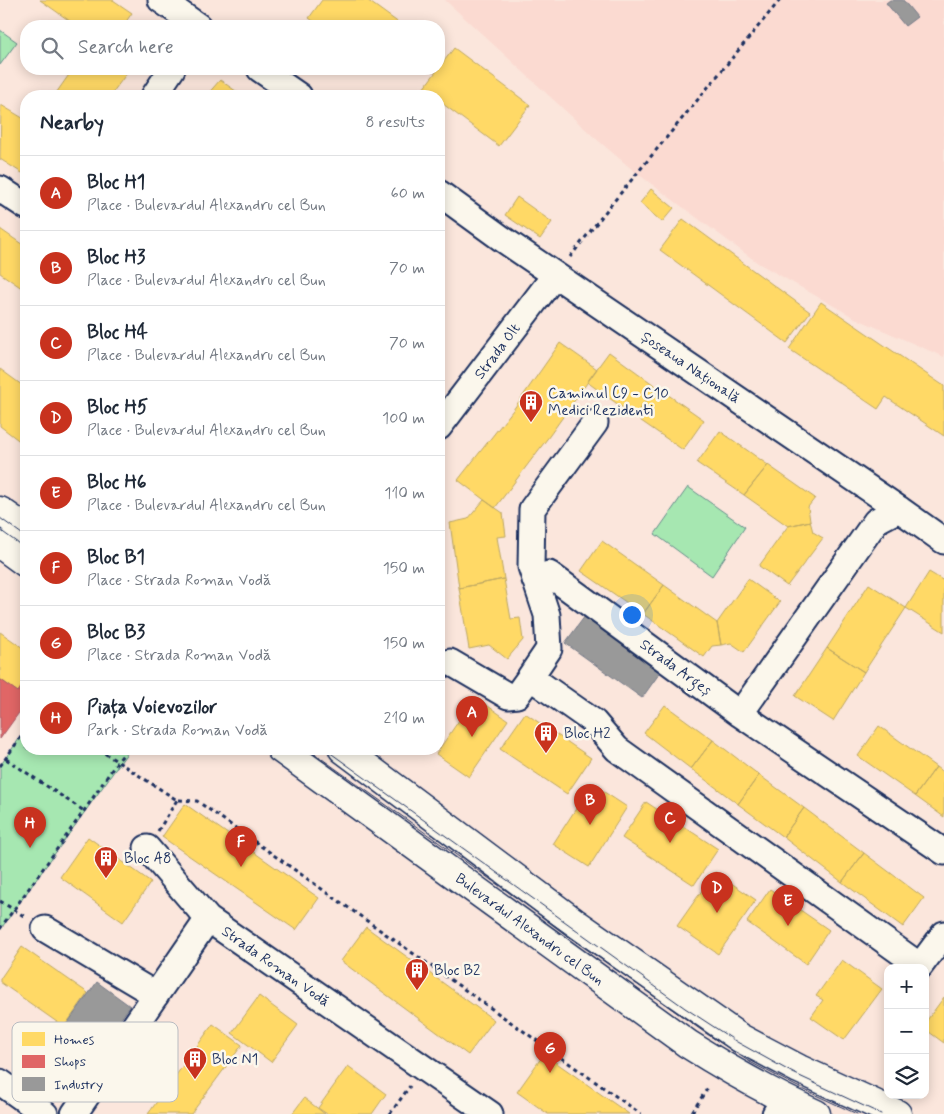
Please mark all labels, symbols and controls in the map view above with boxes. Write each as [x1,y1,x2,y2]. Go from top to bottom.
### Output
search box [20,20,445,75]
icon: search [38,34,66,62]
text: Search here [78,35,174,60]
text: Nearby [40,109,104,137]
text: 8 results [365,112,425,133]
text: Bloc H1 [87,170,145,195]
text: A [51,183,61,204]
text: 60 m [391,183,425,204]
text: Place · Bulevardul Alexandru cel Bun [87,195,326,216]
text: Bloc H3 [87,245,145,270]
text: B [51,258,61,279]
text: 70 m [389,258,425,279]
text: Place · Bulevardul Alexandru cel Bun [87,270,326,291]
street label: Strada Olt [470,319,526,384]
text: Bloc H4 [87,320,148,345]
street label: Șoseaua Națională [637,327,744,409]
text: C [50,333,62,354]
text: 70 m [389,333,425,354]
text: Place · Bulevardul Alexandru cel Bun [87,345,326,366]
place label: Caminul C9 - C10 Medici Rezidenti [548,384,669,421]
building icon: Caminul C9 - C10 Medici Rezidenti [518,389,544,423]
text: Bloc H5 [87,395,148,420]
text: D [50,408,62,429]
text: 100 m [382,408,425,429]
text: Place · Bulevardul Alexandru cel Bun [87,420,326,441]
text: Bloc H6 [87,470,147,495]
text: E [51,483,61,504]
text: 110 m [384,483,425,504]
text: Place · Bulevardul Alexandru cel Bun [87,495,326,516]
text: Bloc B1 [87,545,145,570]
text: F [52,558,60,579]
text: 150 m [383,558,425,579]
text: Place · Strada Roman Vodă [87,570,271,591]
your location [619,602,645,628]
text: Bloc B3 [87,620,145,645]
text: G [51,633,61,654]
text: 150 m [383,633,425,654]
street label: Strada Argeș [635,635,716,702]
text: Place · Strada Roman Vodă [87,645,271,666]
text: Piața Voievozilor [87,695,217,720]
pin: A [456,696,488,737]
text: H [51,708,61,729]
text: 210 m [384,708,425,729]
text: Park · Strada Roman Vodă [87,720,268,741]
building icon: Bloc H2 [533,720,559,754]
place label: Bloc H2 [564,724,611,744]
pin: B [574,784,606,825]
pin: C [654,802,686,843]
pin: H [14,807,46,848]
pin: F [225,826,257,867]
building icon: Bloc A8 [93,845,119,879]
place label: Bloc A8 [124,849,171,869]
street label: Bulevardul Alexandru cel Bun [451,869,608,991]
pin: D [701,872,733,913]
pin: E [772,885,804,926]
street label: Strada Roman Vodă [217,922,334,1012]
building icon: Bloc B2 [404,957,430,991]
place label: Bloc B2 [434,961,480,981]
map controls [884,964,929,1099]
button: + [884,964,929,1009]
button: − [884,1009,929,1054]
legend [12,1022,178,1102]
text: Homes [54,1031,95,1049]
pin: G [534,1032,566,1073]
building icon: Bloc N1 [182,1046,208,1080]
place label: Bloc N1 [212,1050,258,1070]
text: Shops [54,1053,86,1071]
button: layers [884,1054,929,1099]
text: Industry [54,1076,103,1094]

